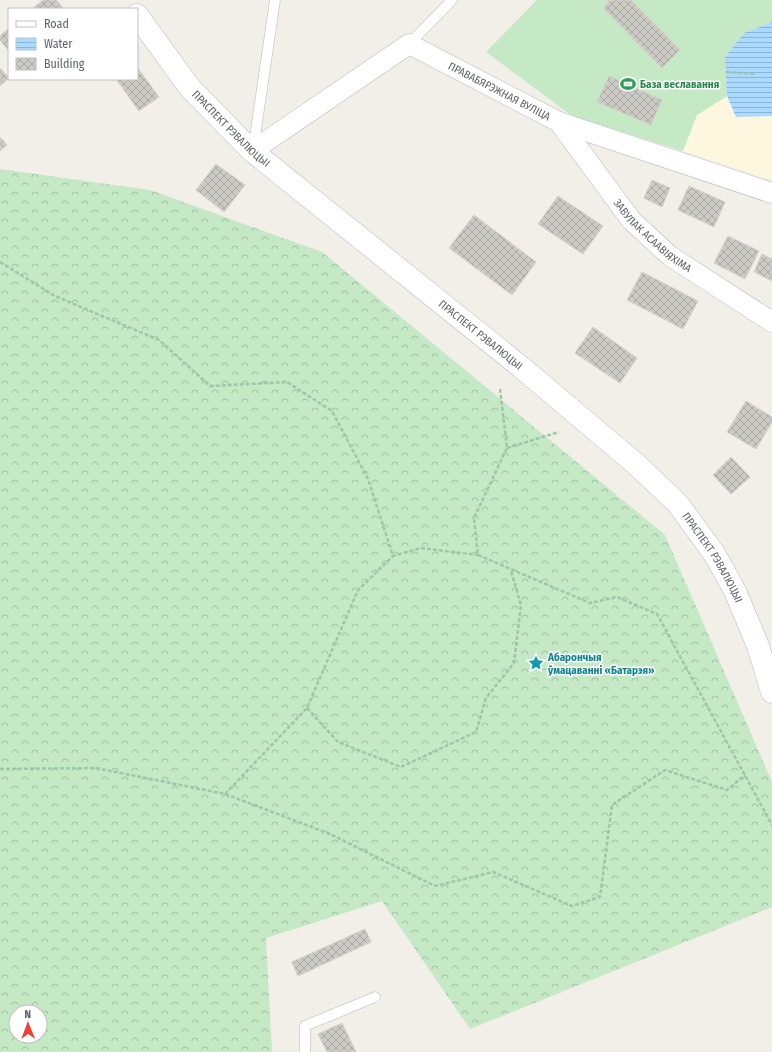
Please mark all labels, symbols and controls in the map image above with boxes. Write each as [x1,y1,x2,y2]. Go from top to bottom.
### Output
legend [8,8,138,80]
text: Road [44,17,69,31]
text: Water [44,37,73,51]
text: Building [44,57,85,71]
street label: ПРАВАБЯРЭЖНАЯ ВУЛІЦА [446,59,553,123]
sports icon: База веславання [619,75,637,93]
place label: База веславання [640,78,719,91]
street label: ПРАСПЕКТ РЭВАЛЮЦЫІ [189,88,273,169]
street label: ЗАВУЛАК АСААВІЯХІМА [611,196,694,275]
street label: ПРАСПЕКТ РЭВАЛЮЦЫІ [436,297,525,372]
street label: ПРАСПЕКТ РЭВАЛЮЦЫІ [680,510,746,604]
place label: Абарончыя ўмацаванні «Батарэя» [547,651,655,677]
place icon: Абарончыя ўмацаванні «Батарэя» [527,654,545,672]
north arrow [8,1004,48,1044]
text: N [24,1008,31,1021]

